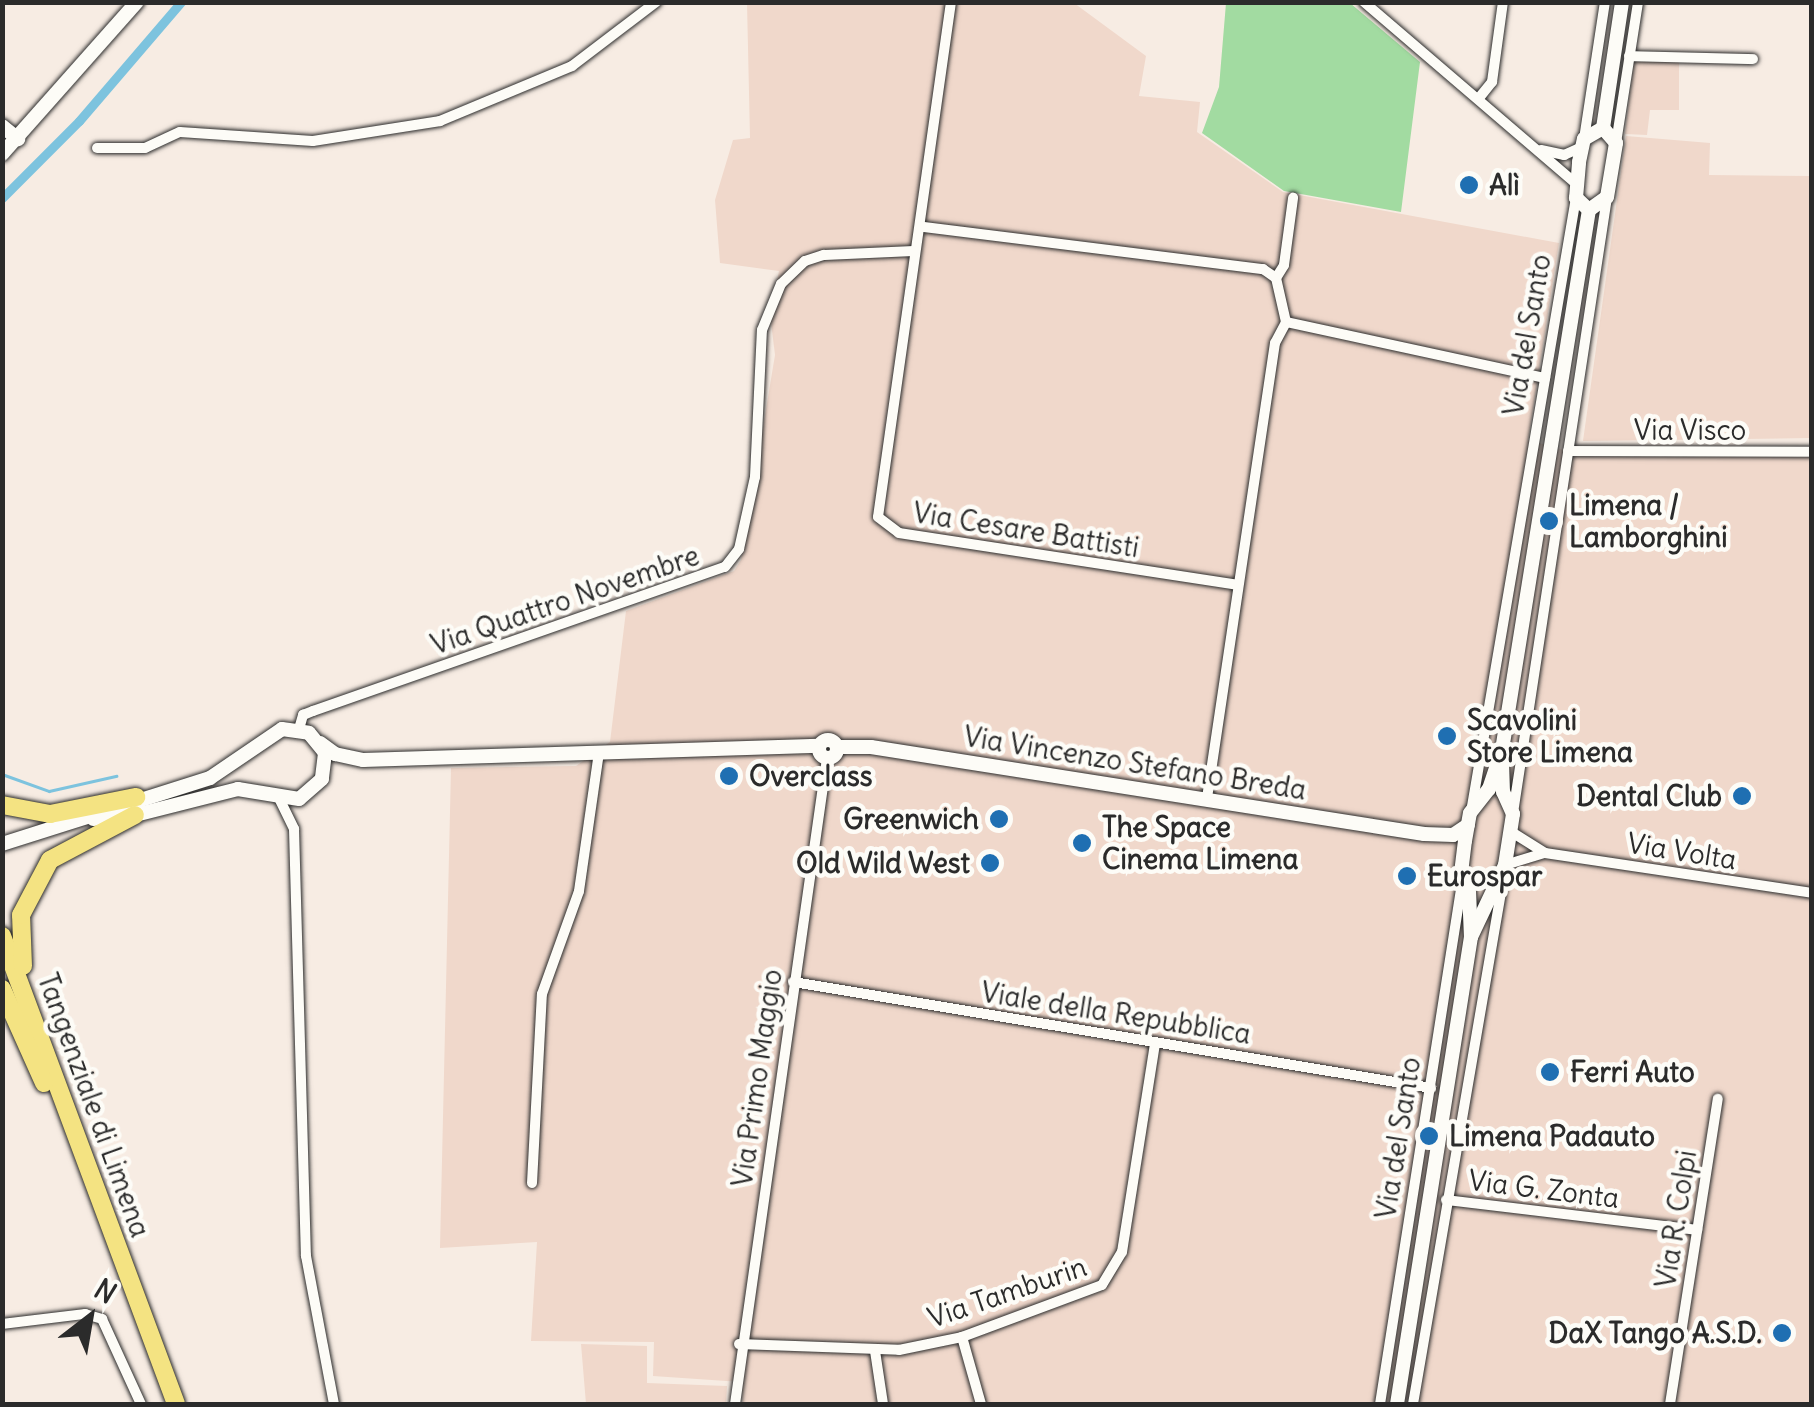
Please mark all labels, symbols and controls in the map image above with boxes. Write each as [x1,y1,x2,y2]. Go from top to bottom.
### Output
place label: Alì [1489,168,1520,202]
marker: Alì [1458,174,1480,196]
street label: Via del Santo [1496,252,1558,418]
street label: Via Visco [1634,413,1746,447]
place label: Limena / Lamborghini [1569,488,1727,554]
street label: Via Cesare Battisti [911,496,1141,564]
marker: Limena / Lamborghini [1538,510,1560,532]
street label: Via Quattro Novembre [426,538,704,662]
place label: Scavolini Store Limena [1467,703,1633,769]
street label: Via Vincenzo Stefano Breda [961,719,1309,807]
marker: Scavolini Store Limena [1436,725,1458,747]
place label: Overclass [749,759,873,793]
marker: Overclass [718,765,740,787]
place label: Dental Club [1576,779,1722,813]
marker: Dental Club [1731,785,1753,807]
place label: Greenwich [843,802,979,836]
marker: Greenwich [988,808,1010,830]
place label: The Space Cinema Limena [1102,810,1299,876]
street label: Via Volta [1625,826,1739,876]
marker: The Space Cinema Limena [1071,832,1093,854]
place label: Old Wild West [796,846,970,880]
marker: Old Wild West [979,852,1001,874]
place label: Eurospar [1427,859,1542,893]
marker: Eurospar [1396,865,1418,887]
street label: Via Primo Maggio [725,967,789,1189]
street label: Tangenziale di Limena [31,968,157,1242]
street label: Viale della Repubblica [979,975,1253,1051]
street label: Via del Santo [1369,1055,1427,1221]
place label: Ferri Auto [1570,1055,1695,1089]
marker: Ferri Auto [1539,1061,1561,1083]
place label: Limena Padauto [1449,1119,1655,1153]
marker: Limena Padauto [1418,1125,1440,1147]
street label: Via R. Colpi [1649,1148,1703,1290]
street label: Via G. Zonta [1467,1163,1621,1215]
street label: Via Tamburin [923,1249,1091,1335]
north arrow [40,1267,140,1367]
text: N [88,1271,123,1312]
place label: DaX Tango A.S.D. [1549,1316,1762,1350]
marker: DaX Tango A.S.D. [1771,1322,1793,1344]

